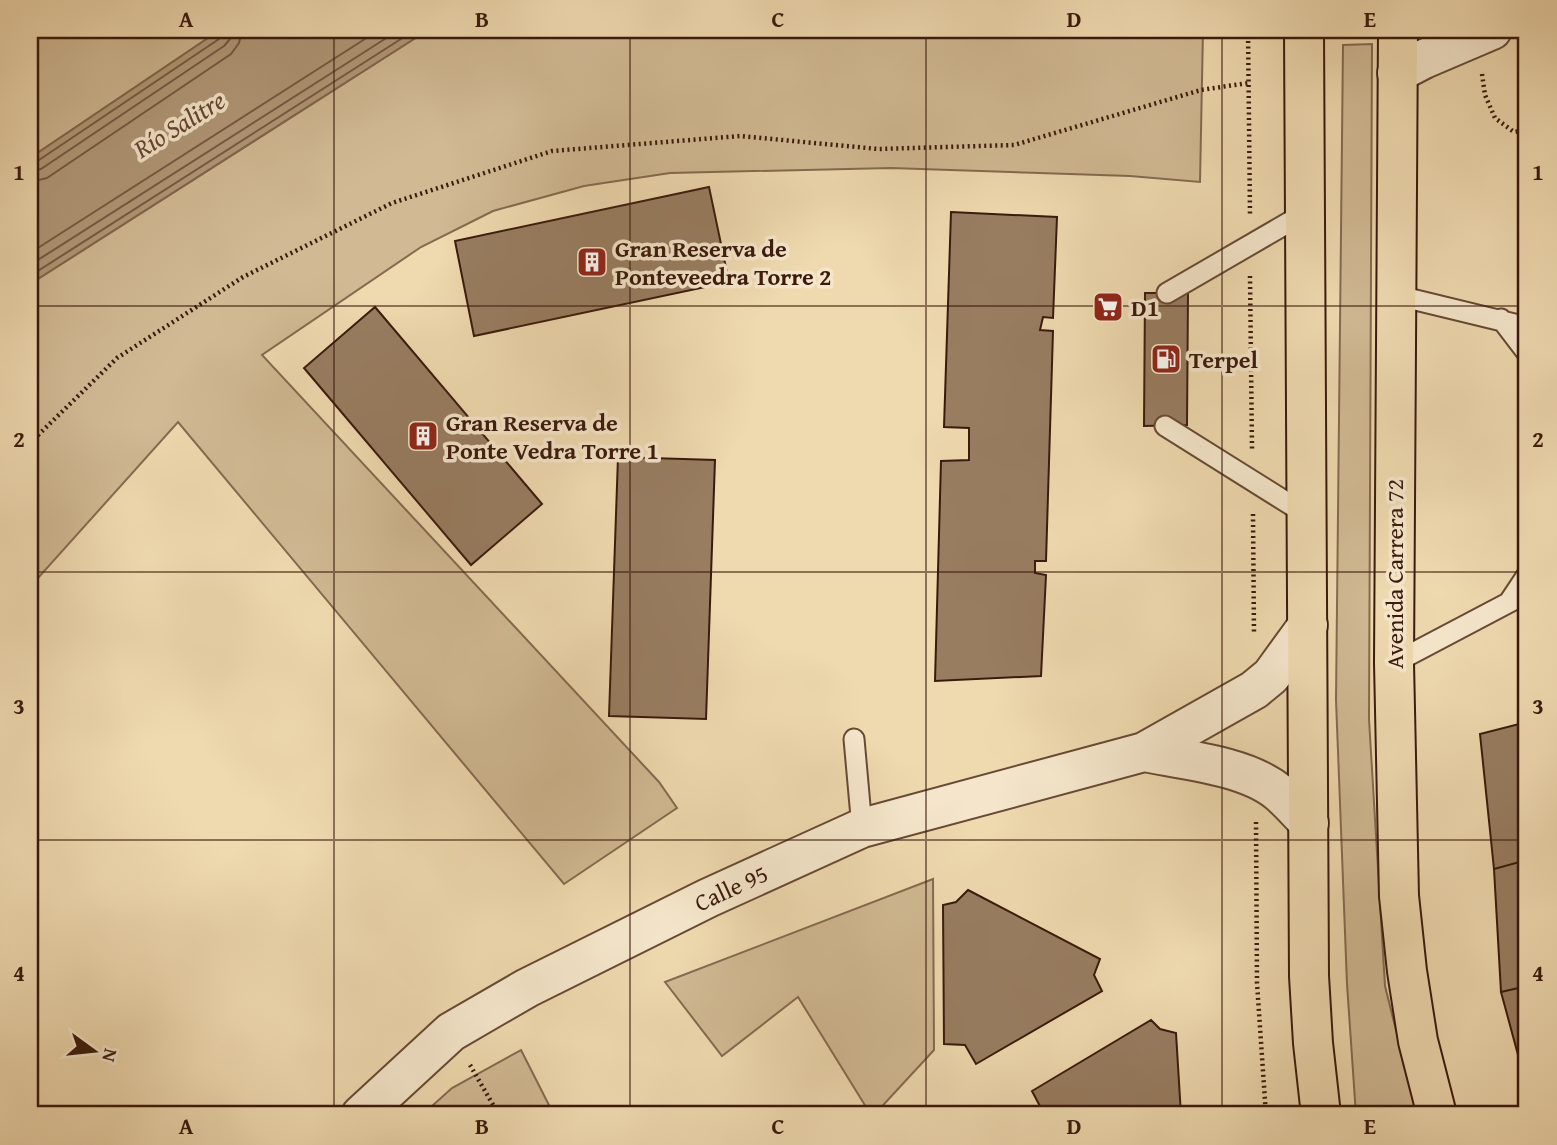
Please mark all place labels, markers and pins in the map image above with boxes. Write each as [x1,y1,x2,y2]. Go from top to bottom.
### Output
place label: Gran Reserva de Ponteveedra Torre 2 [615,231,831,294]
building icon: Gran Reserva de Ponteveedra Torre 2 [575,245,609,279]
supermarket icon: D1 [1091,290,1125,324]
place label: D1 [1131,290,1159,325]
fuel station icon: Terpel [1149,342,1183,376]
place label: Terpel [1189,342,1258,377]
place label: Gran Reserva de Ponte Vedra Torre 1 [446,405,659,468]
building icon: Gran Reserva de Ponte Vedra Torre 1 [406,419,440,453]

